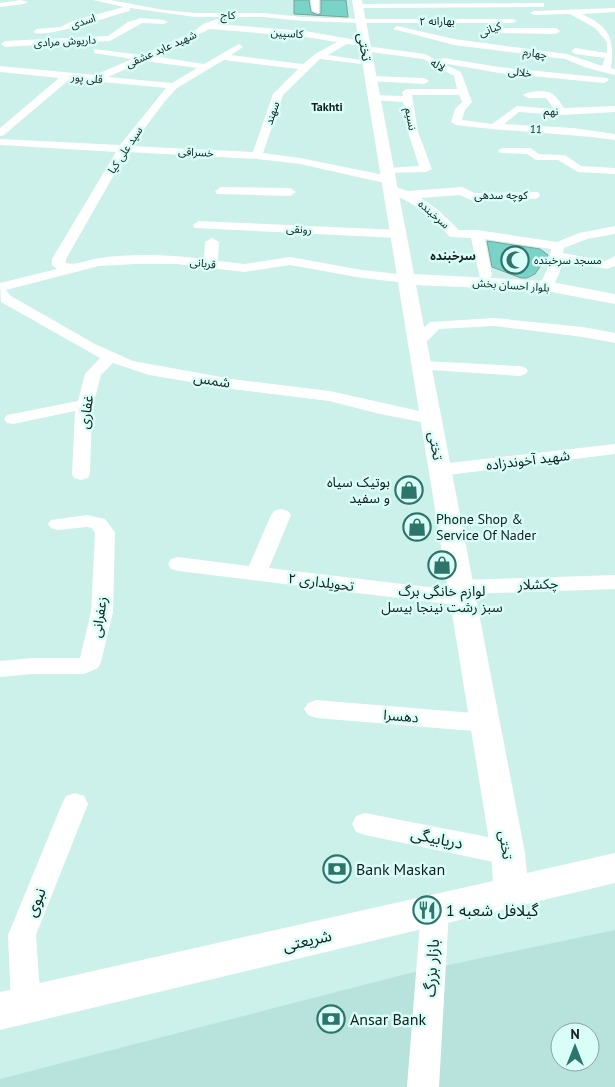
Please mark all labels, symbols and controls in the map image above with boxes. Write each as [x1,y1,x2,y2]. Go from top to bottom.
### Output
street label: کاج [220,8,236,23]
street label: اسدی [69,10,97,32]
street label: بهارانه ۲ [419,14,455,28]
street label: کیانی [477,18,504,40]
street label: کاسپین [270,25,304,42]
street label: شهید عابد عشقی [123,27,199,71]
street label: تختی [354,31,376,63]
street label: داریوش مرادی [33,32,97,50]
street label: چهارم [522,44,548,63]
street label: لاله [428,55,448,75]
street label: خلالی [507,64,533,80]
street label: قلی پور [69,70,104,87]
street label: سهند [262,99,283,127]
district label: Takhti [311,99,343,114]
street label: نهم [543,104,559,120]
street label: نسیم [400,107,420,132]
street label: 11 [530,122,542,136]
street label: سید علی کیا [105,124,146,176]
street label: خسراقی [178,144,215,160]
street label: کوچه سدهی [474,188,528,203]
street label: سرخبنده [415,197,453,232]
street label: رونقی [286,221,312,237]
mosque icon: مسجد سرخبنده [500,245,530,275]
district label: سرخبنده [430,248,476,263]
place label: مسجد سرخبنده [534,253,602,267]
street label: قربانی [189,254,217,272]
street label: بلوار احسان بخش [472,275,550,295]
street label: شمس [192,368,232,392]
street label: غفاری [75,394,97,430]
street label: تختی [425,430,447,462]
street label: شهید آخوندزاده [485,446,571,474]
place label: بوتیک سیاه و سفید [327,473,390,507]
shop icon: بوتیک سیاه و سفید [394,475,424,505]
place label: Phone Shop & Service Of Nader [436,510,536,544]
shop icon: Phone Shop & Service Of Nader [402,512,432,542]
shop icon: لوازم خانگی برگ سبز رشت نینجا بیسل [427,550,457,580]
street label: تحویلداری ۲ [287,569,355,595]
street label: چکشلار [516,574,559,595]
place label: لوازم خانگی برگ سبز رشت نینجا بیسل [381,582,503,616]
street label: زعفرانی [87,595,111,639]
street label: دهسرا [383,706,420,727]
street label: دریابیگی [409,823,465,853]
street label: تختی [495,830,517,860]
bank icon: Bank Maskan [322,854,352,884]
place label: Bank Maskan [356,859,445,879]
street label: نبوی [20,885,50,919]
restaurant icon: گیلافل شعبه 1 [412,895,442,925]
place label: گیلافل شعبه 1 [446,900,539,920]
street label: شریعتی [281,925,333,955]
street label: بازار بزرگ [419,938,443,998]
bank icon: Ansar Bank [316,1004,346,1034]
place label: Ansar Bank [350,1009,427,1029]
north arrow [550,1022,600,1072]
text: N [570,1025,580,1043]

